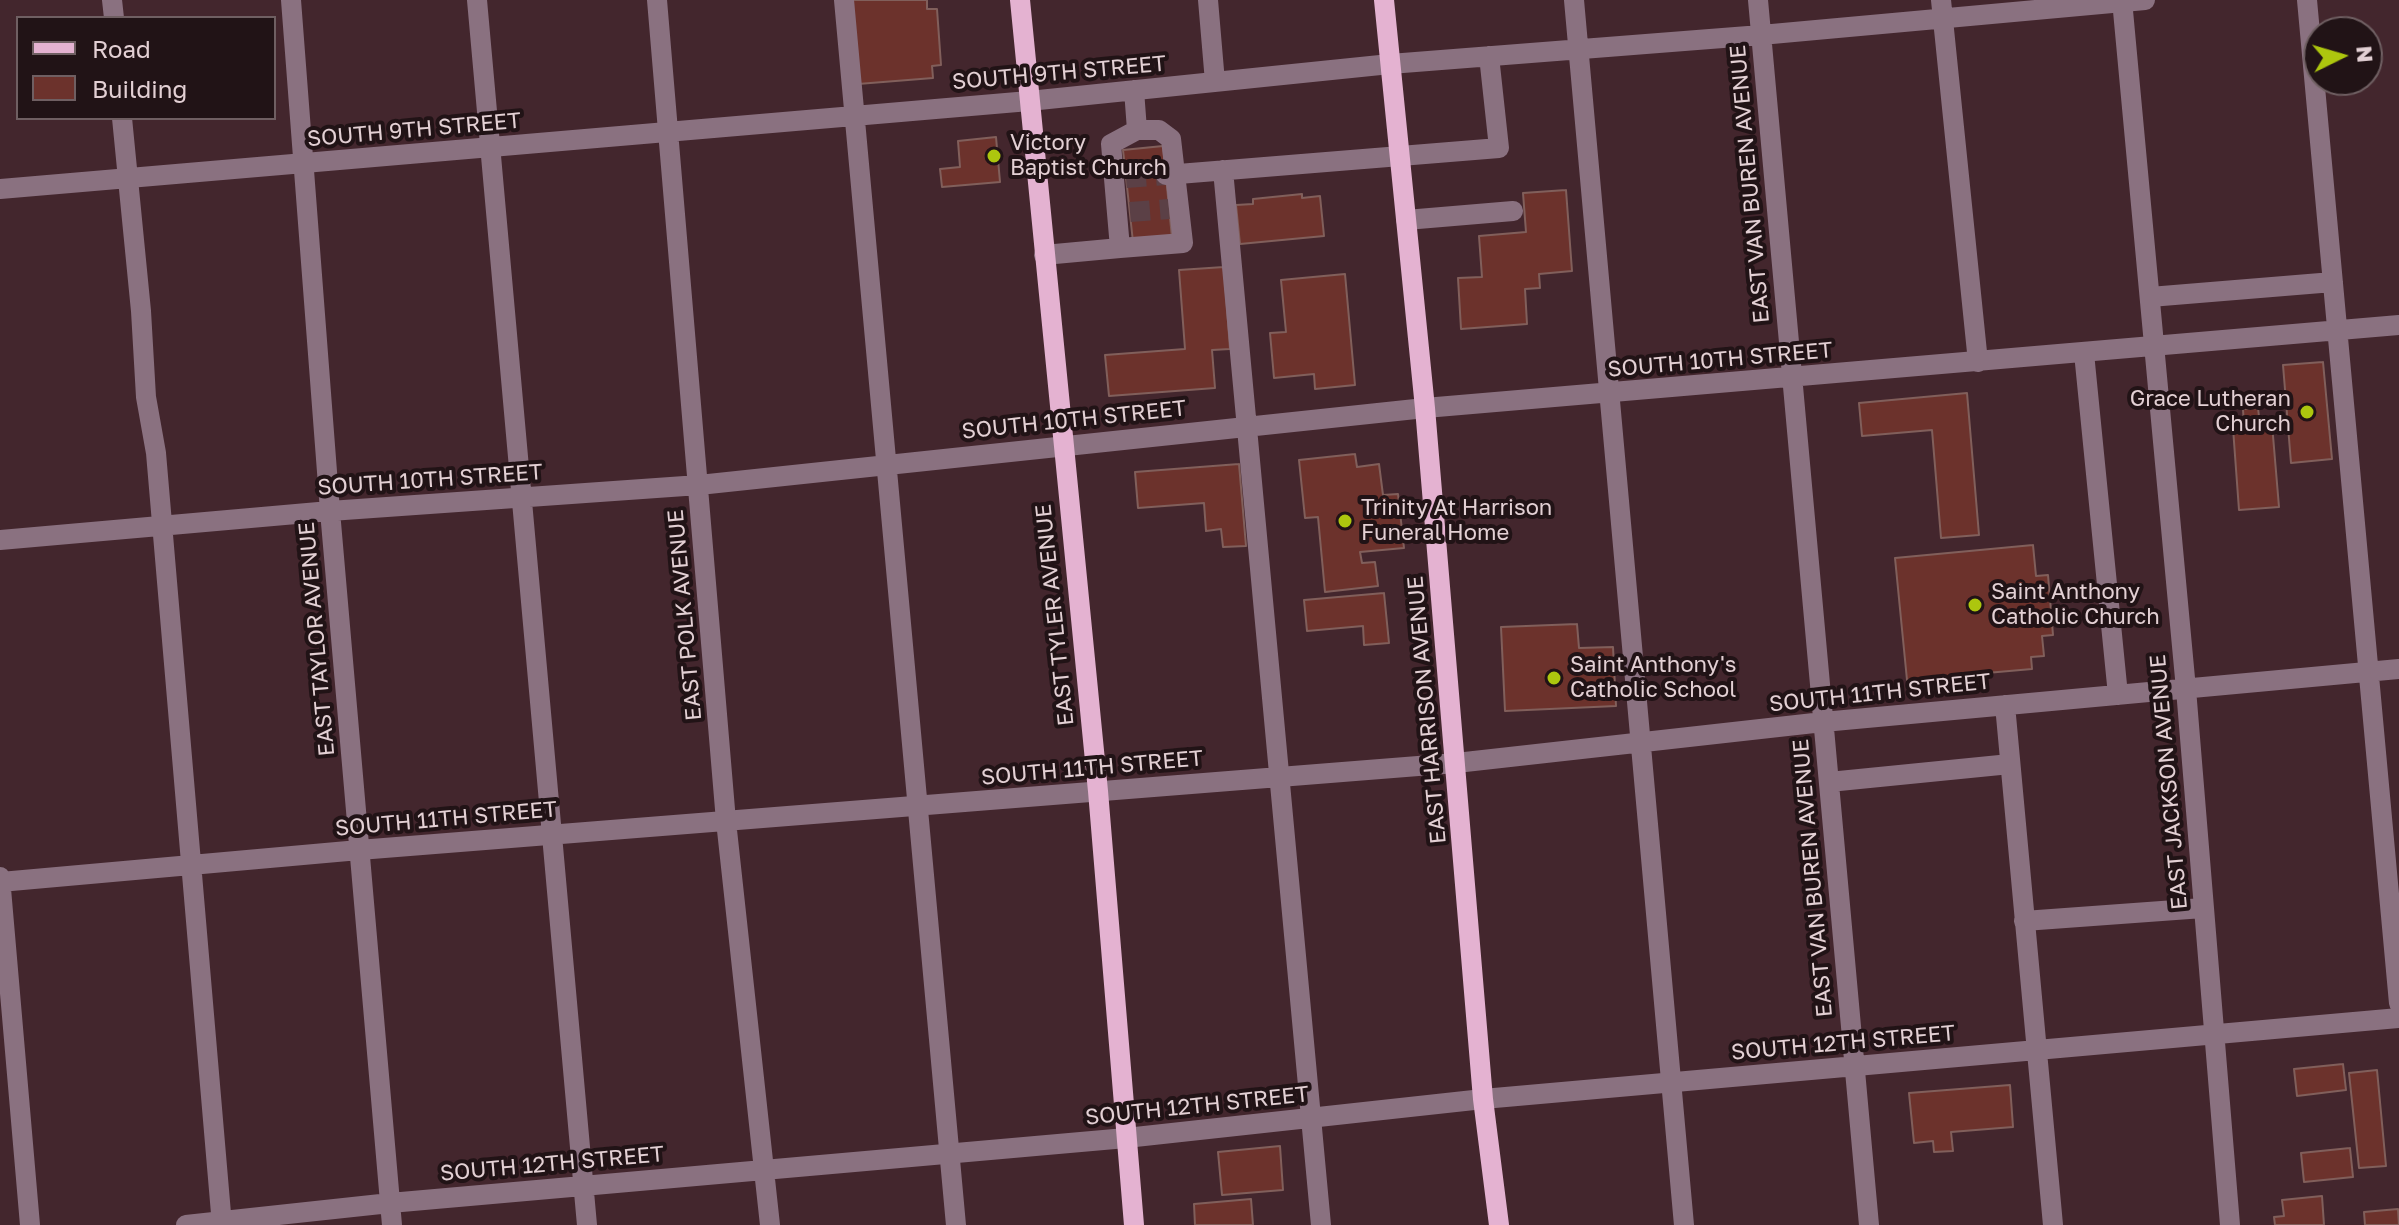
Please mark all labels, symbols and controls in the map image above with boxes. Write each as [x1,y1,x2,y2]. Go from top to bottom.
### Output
legend [16,16,276,120]
north arrow [2303,16,2383,96]
text: Road [92,34,151,63]
street label: EAST VAN BUREN AVENUE [1725,44,1775,324]
text: N [2351,45,2380,64]
street label: SOUTH 9TH STREET [951,50,1167,96]
text: Building [92,74,187,103]
street label: SOUTH 9TH STREET [306,107,522,153]
place label: Victory Baptist Church [1010,130,1167,182]
marker: Victory Baptist Church [985,147,1003,165]
street label: SOUTH 10TH STREET [1606,337,1834,383]
place label: Grace Lutheran Church [2130,386,2291,438]
street label: SOUTH 10TH STREET [960,395,1188,445]
marker: Grace Lutheran Church [2298,403,2316,421]
street label: SOUTH 10TH STREET [317,459,543,501]
place label: Trinity At Harrison Funeral Home [1361,495,1552,546]
street label: EAST TYLER AVENUE [1030,503,1080,727]
street label: EAST POLK AVENUE [663,508,707,722]
marker: Trinity At Harrison Funeral Home [1336,512,1354,530]
street label: EAST TAYLOR AVENUE [294,521,340,757]
street label: EAST HARRISON AVENUE [1402,575,1452,845]
place label: Saint Anthony Catholic Church [1991,579,2160,630]
marker: Saint Anthony Catholic Church [1966,596,1984,614]
place label: Saint Anthony's Catholic School [1570,652,1736,704]
street label: EAST JACKSON AVENUE [2145,653,2193,911]
street label: SOUTH 11TH STREET [1768,668,1992,718]
marker: Saint Anthony's Catholic School [1545,669,1563,687]
street label: EAST VAN BUREN AVENUE [1788,738,1838,1018]
street label: SOUTH 11TH STREET [980,745,1204,791]
street label: SOUTH 11TH STREET [334,796,558,842]
street label: SOUTH 12TH STREET [1730,1020,1956,1066]
street label: SOUTH 12TH STREET [1084,1081,1310,1131]
street label: SOUTH 12TH STREET [439,1141,665,1187]

